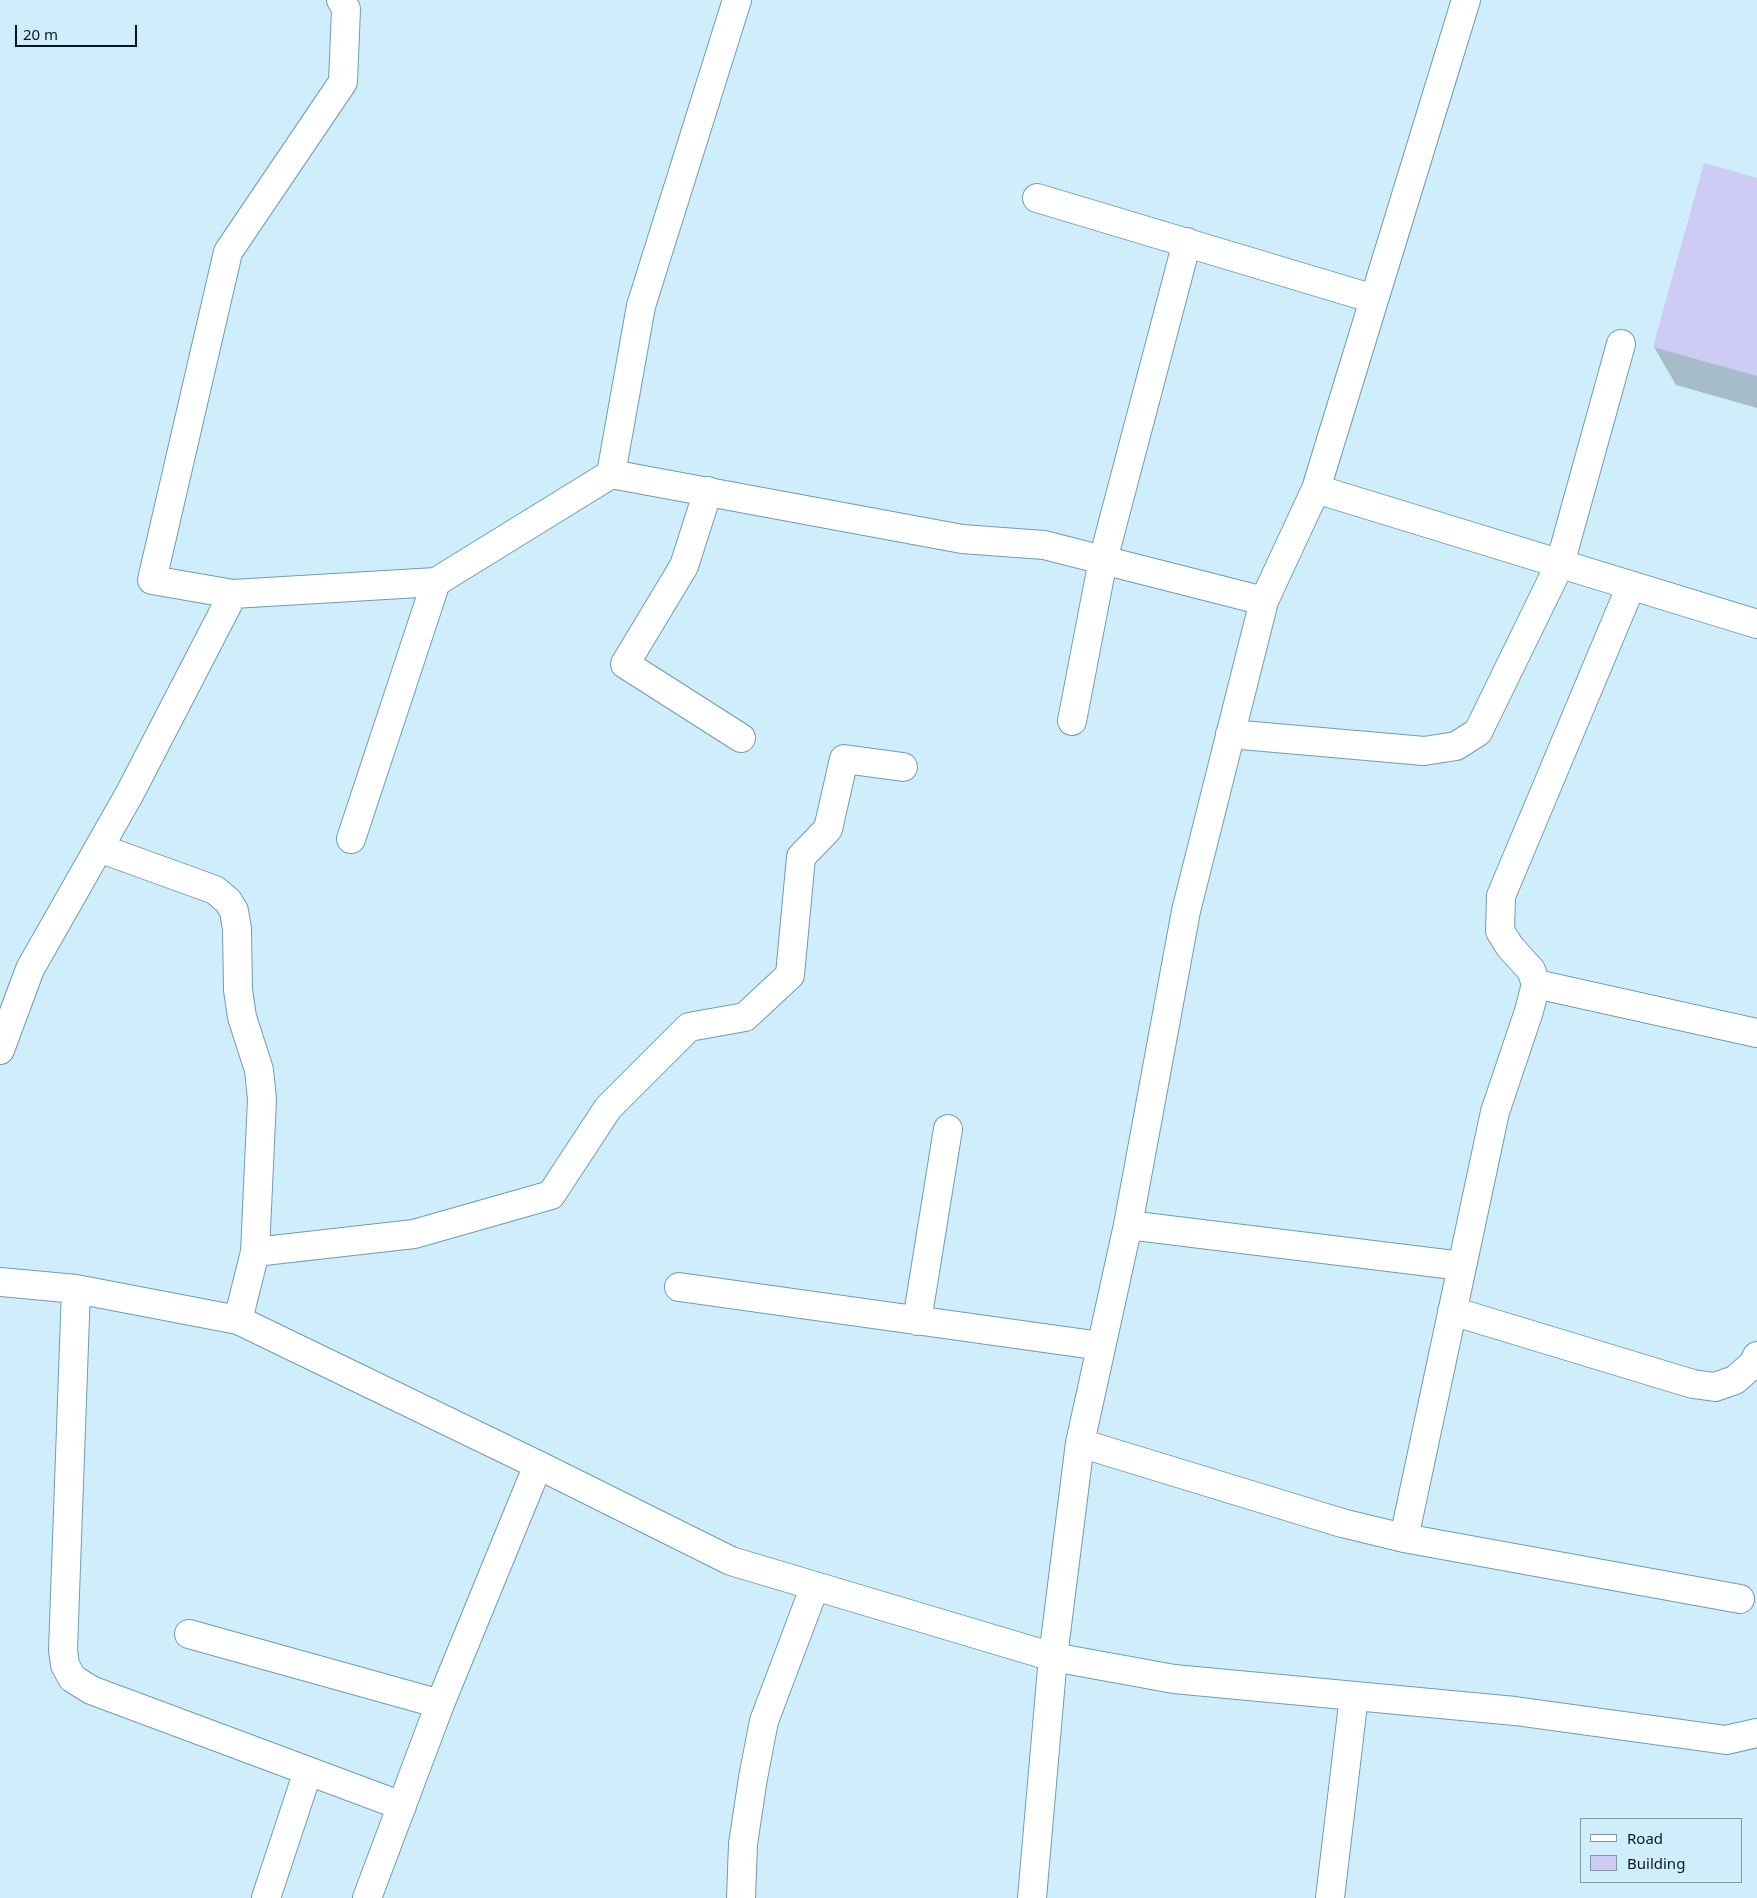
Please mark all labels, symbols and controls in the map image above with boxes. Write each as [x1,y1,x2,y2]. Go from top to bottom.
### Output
scale bar [18,15,140,47]
text: 20 m [23,24,58,44]
legend [1580,1818,1742,1883]
text: Road [1627,1828,1663,1848]
text: Building [1627,1853,1685,1873]

